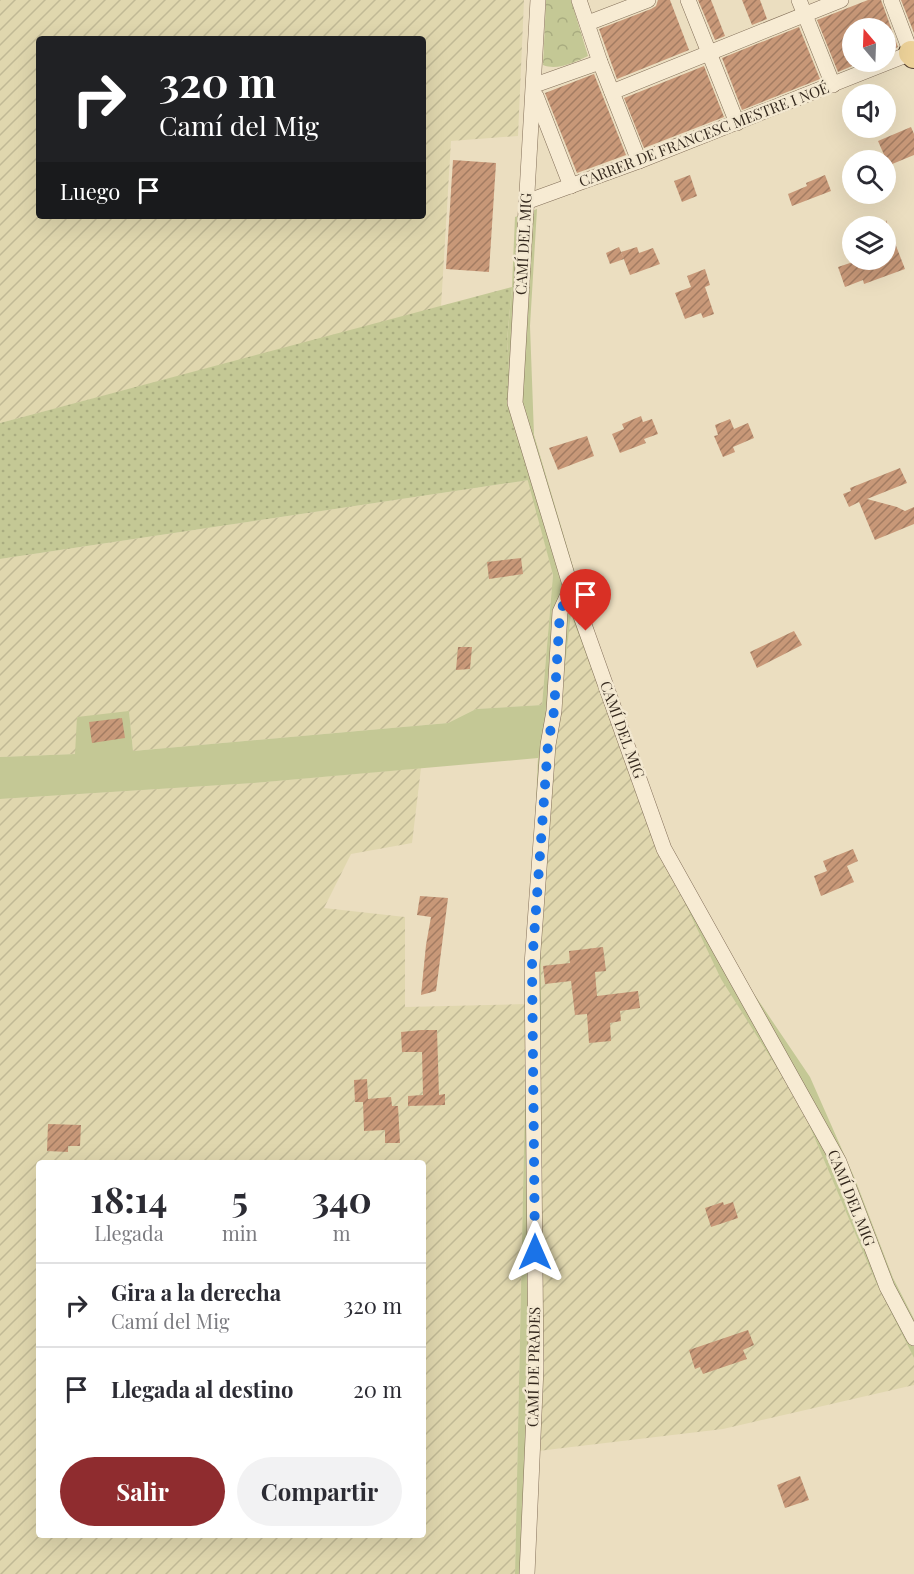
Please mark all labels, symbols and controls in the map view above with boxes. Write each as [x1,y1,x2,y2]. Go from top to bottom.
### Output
north arrow [842,18,896,72]
map controls [842,18,896,270]
text: 320 m [159,53,276,109]
icon: right [60,60,138,138]
street label: CARRER DE FRANCESC MESTRE I NOÉ [576,77,831,191]
button: sound [842,84,896,138]
text: Camí del Mig [159,107,319,143]
button: search [842,150,896,204]
icon: arrive [132,174,165,207]
text: Luego [60,176,120,206]
street label: CAMÍ DEL MIG [510,192,536,296]
button: layers [842,216,896,270]
pin [560,569,611,631]
icon: arrive [569,578,602,611]
street label: CAMÍ DEL MIG [596,678,650,782]
street label: CAMÍ DEL MIG [823,1146,881,1249]
text: 18:14 [90,1174,168,1222]
text: 5 [231,1174,248,1222]
text: 340 [312,1174,372,1222]
text: Llegada [94,1219,164,1246]
text: min [222,1219,257,1246]
text: m [333,1219,351,1246]
position arrow [503,1220,567,1284]
text: Gira a la derecha [111,1277,281,1307]
icon: right [60,1289,93,1322]
text: 320 m [343,1290,402,1320]
text: Camí del Mig [111,1307,230,1334]
street label: CAMÍ DE PRADES [522,1307,544,1427]
icon: arrive [60,1373,93,1406]
text: Llegada al destino [111,1374,293,1404]
text: 20 m [353,1374,402,1404]
button: Salir [60,1457,225,1526]
button: Compartir [237,1457,402,1526]

